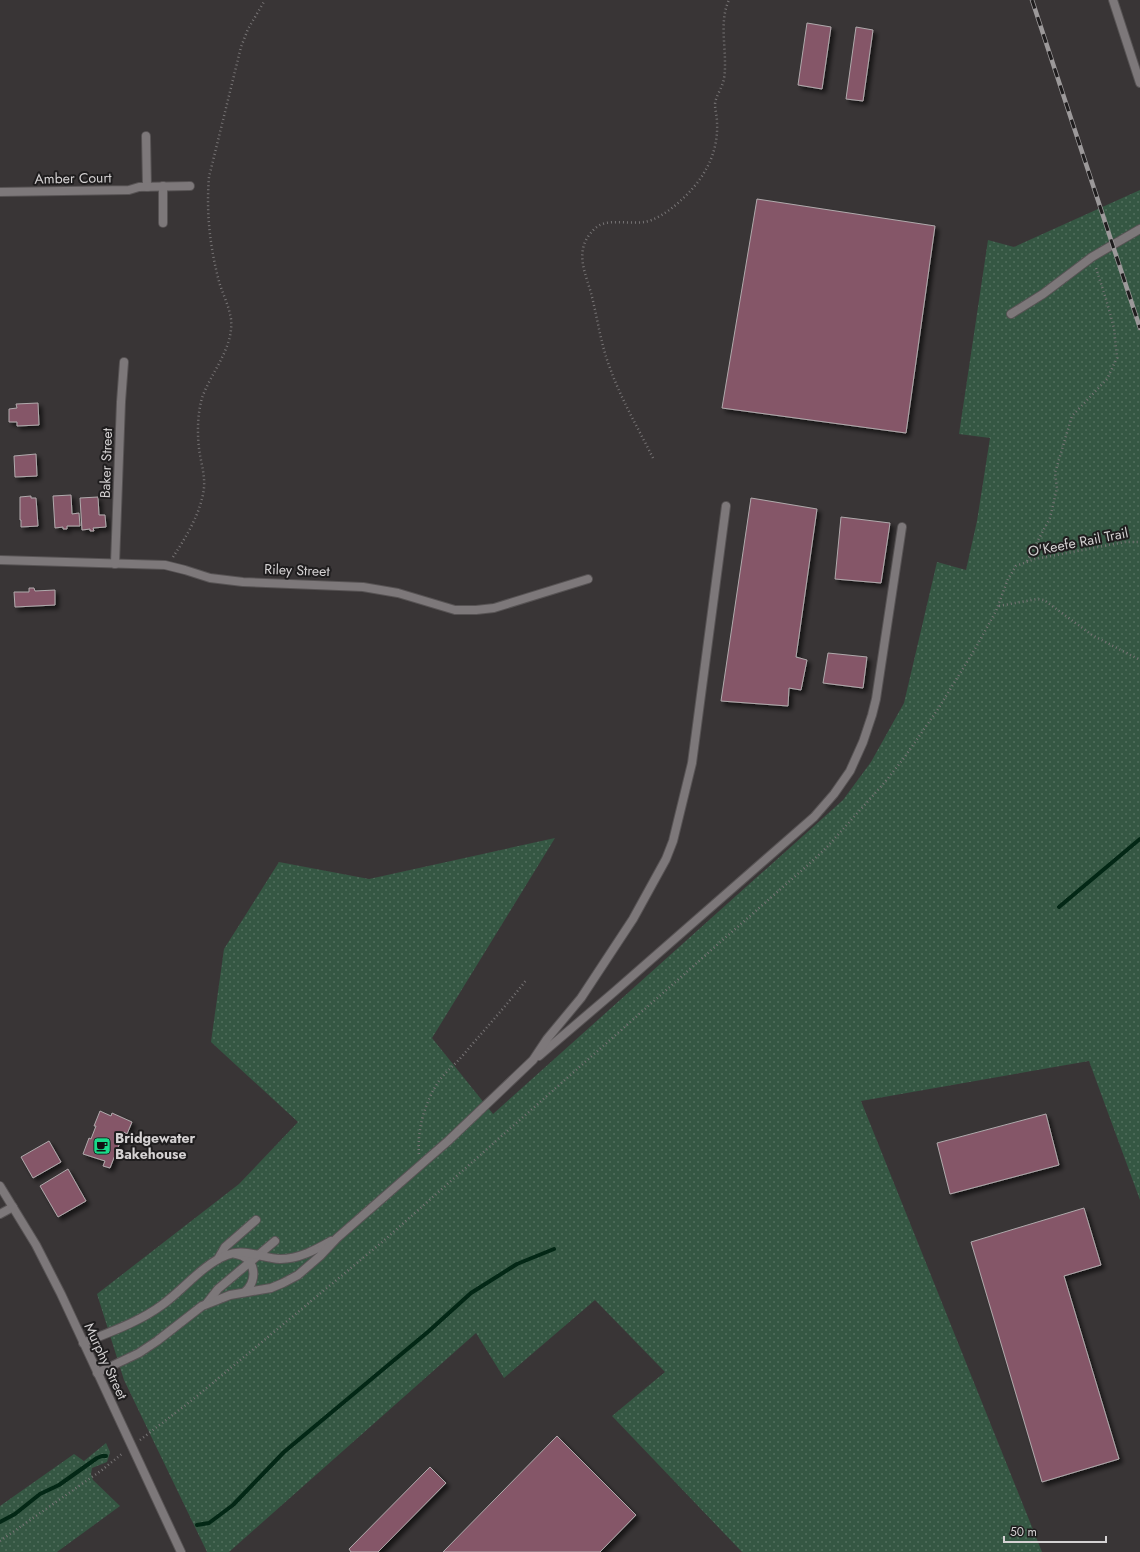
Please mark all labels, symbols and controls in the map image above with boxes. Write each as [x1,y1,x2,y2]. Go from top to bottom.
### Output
street label: Amber Court [34,167,112,189]
street label: Baker Street [95,427,117,498]
street label: O'Keefe Rail Trail [1026,522,1130,562]
street label: Riley Street [264,559,331,581]
place label: Bridgewater Bakehouse [115,1128,196,1164]
cafe icon: Bridgewater Bakehouse [92,1136,112,1156]
street label: Murphy Street [79,1319,133,1403]
scale bar [1004,1518,1106,1544]
text: 50 m [1010,1523,1037,1541]

